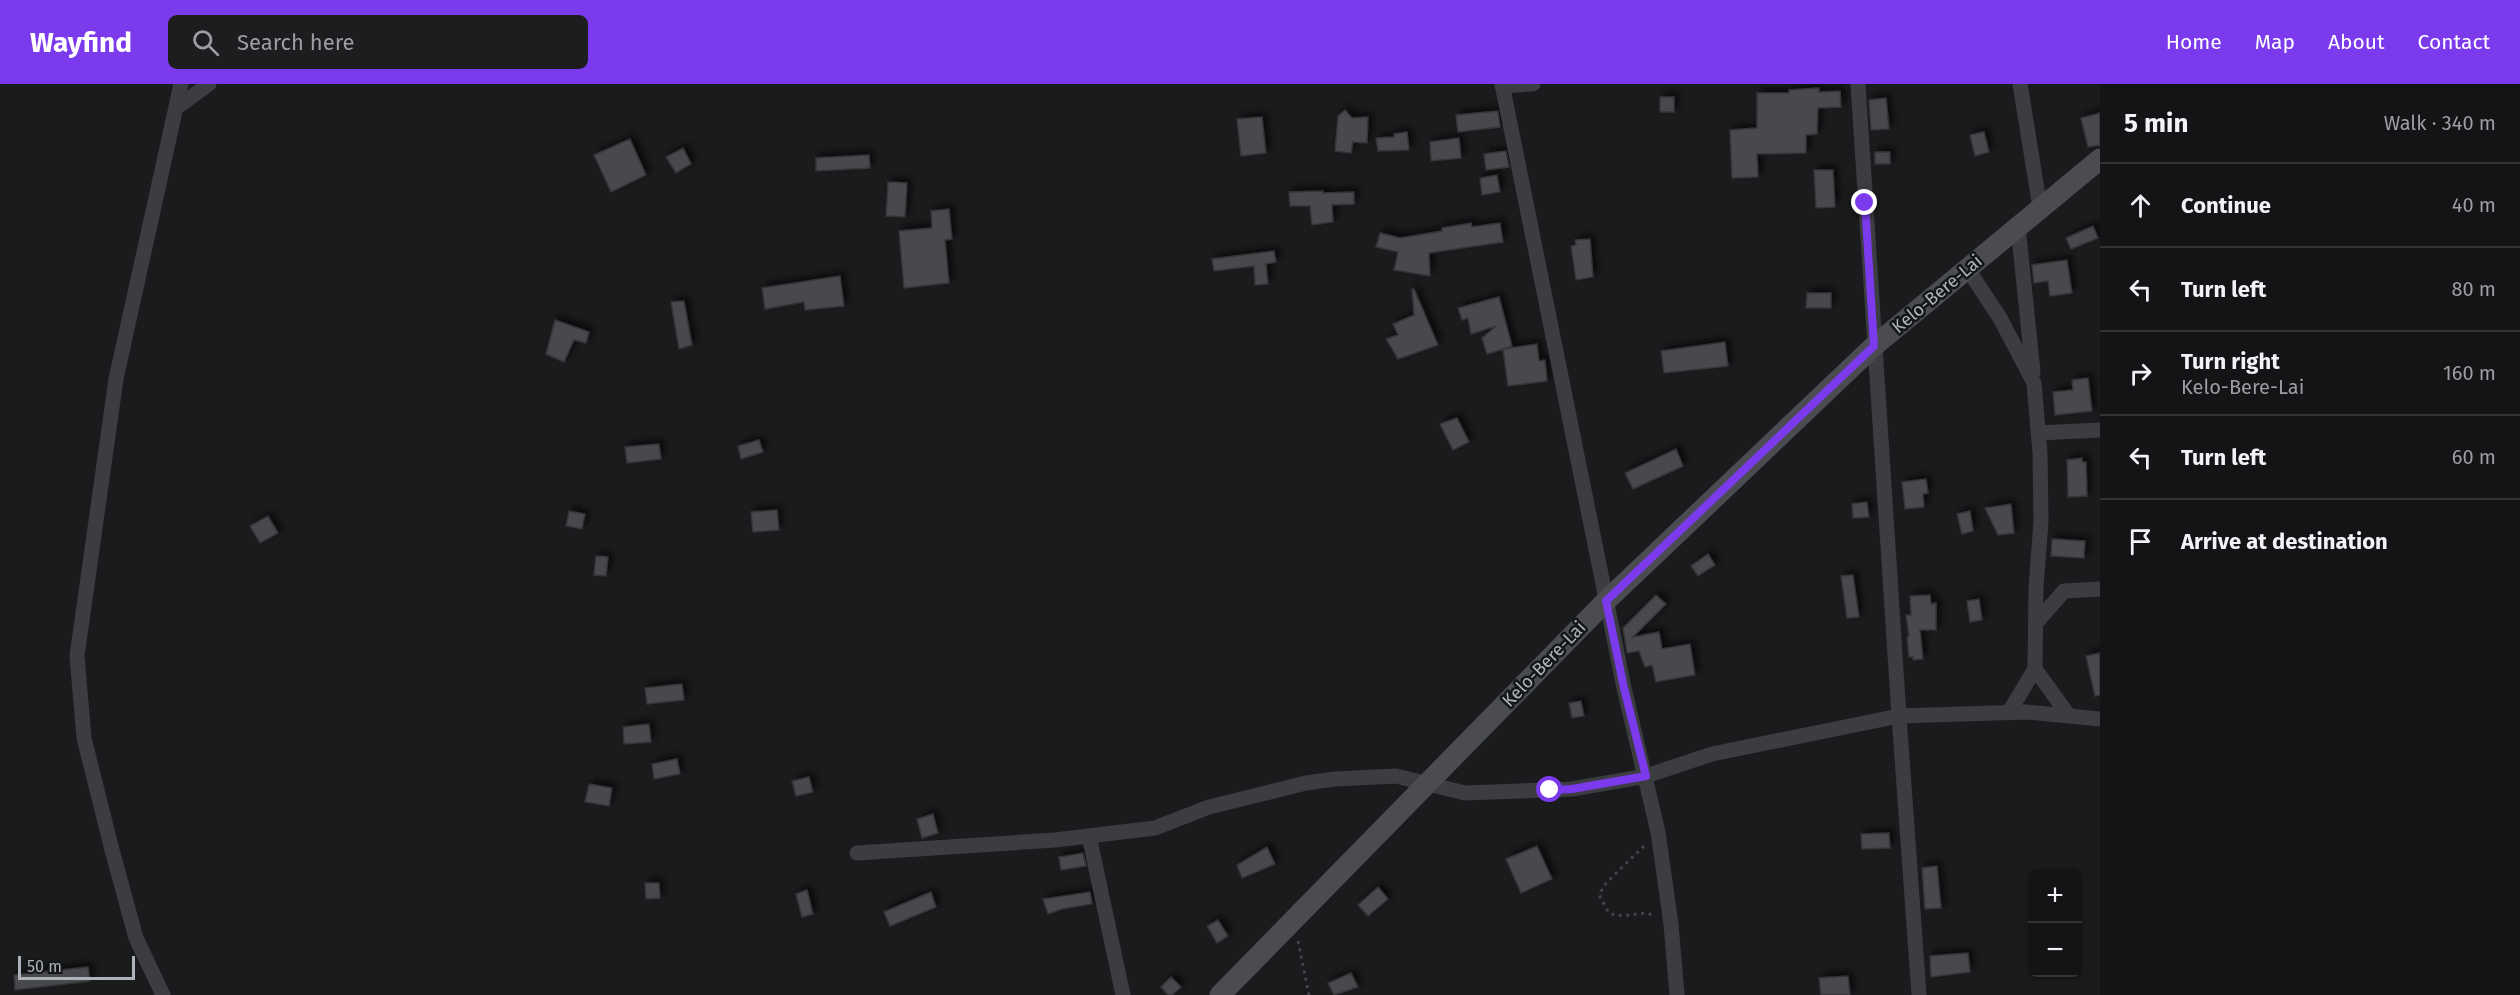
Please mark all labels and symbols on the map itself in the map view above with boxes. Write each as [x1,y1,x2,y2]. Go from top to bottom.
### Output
route end [1851,189,1877,215]
street label: Kelo-Bere-Lai [1887,250,1987,338]
street label: Kelo-Bere-Lai [1498,616,1590,712]
route start [1536,776,1562,802]
scale bar [18,953,135,980]

